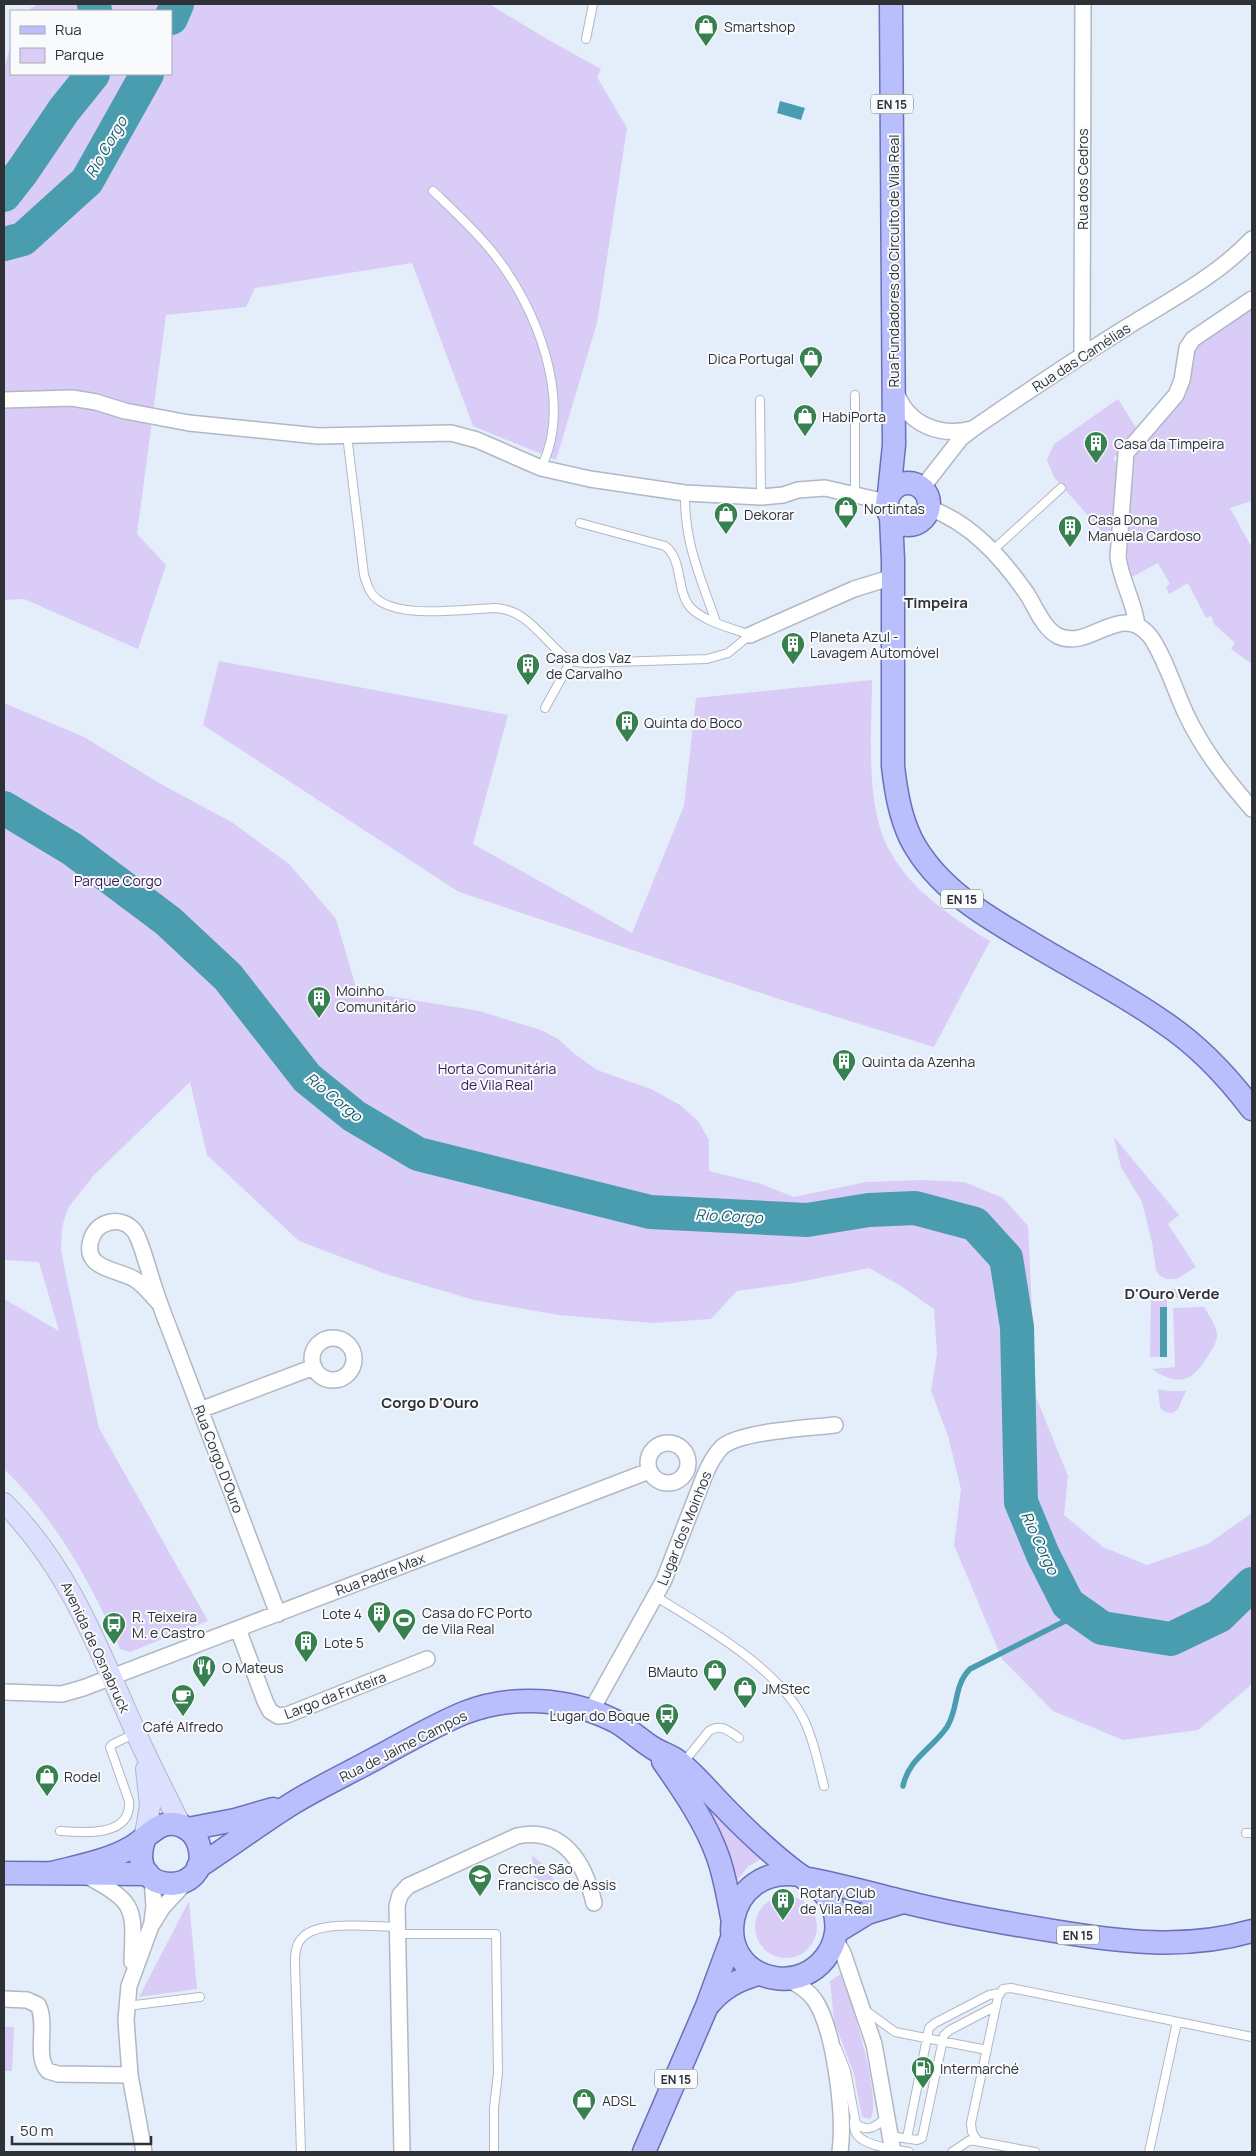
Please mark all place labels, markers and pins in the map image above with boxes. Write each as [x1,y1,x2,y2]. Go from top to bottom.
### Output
shop icon: Smartshop [693,13,719,47]
place label: Smartshop [724,17,795,36]
shop icon: Dica Portugal [798,345,824,379]
place label: Dica Portugal [708,349,794,368]
shop icon: HabiPorta [792,403,818,437]
place label: HabiPorta [822,407,886,426]
building icon: Casa da Timpeira [1083,430,1109,464]
place label: Casa da Timpeira [1114,434,1224,453]
shop icon: Nortintas [833,495,859,529]
place label: Nortintas [864,499,925,518]
shop icon: Dekorar [713,501,739,535]
place label: Dekorar [744,505,794,524]
place label: Casa Dona Manuela Cardoso [1088,510,1201,545]
building icon: Casa Dona Manuela Cardoso [1057,514,1083,548]
place label: Planeta Azul - Lavagem Automóvel [810,627,939,662]
building icon: Planeta Azul - Lavagem Automóvel [780,631,806,665]
place label: Casa dos Vaz de Carvalho [546,648,631,683]
building icon: Casa dos Vaz de Carvalho [515,652,541,686]
building icon: Quinta do Boco [614,709,640,743]
place label: Quinta do Boco [644,713,742,732]
place label: Moinho Comunitário [336,981,416,1016]
building icon: Moinho Comunitário [306,985,332,1019]
building icon: Quinta da Azenha [831,1048,857,1082]
place label: Quinta da Azenha [862,1052,975,1071]
building icon: Lote 4 [366,1600,392,1634]
place label: Casa do FC Porto de Vila Real [422,1603,532,1638]
place label: Lote 4 [322,1604,362,1623]
place label: R. Teixeira M. e Castro [132,1607,205,1642]
sports icon: Casa do FC Porto de Vila Real [391,1607,417,1641]
bus stop icon: R. Teixeira M. e Castro [101,1611,127,1645]
building icon: Lote 5 [293,1629,319,1663]
place label: Lote 5 [324,1633,364,1652]
restaurant icon: O Mateus [191,1654,217,1688]
place label: O Mateus [222,1658,284,1677]
shop icon: BMauto [702,1658,728,1692]
place label: BMauto [648,1662,698,1681]
shop icon: JMStec [732,1675,758,1709]
place label: JMStec [762,1679,810,1698]
cafe icon: Café Alfredo [170,1683,196,1717]
bus stop icon: Lugar do Boque [654,1702,680,1736]
place label: Lugar do Boque [550,1706,650,1725]
place label: Café Alfredo [143,1717,223,1736]
shop icon: Rodel [34,1763,60,1797]
place label: Rodel [64,1767,101,1786]
place label: Creche São Francisco de Assis [498,1859,616,1894]
school or university icon: Creche São Francisco de Assis [467,1863,493,1897]
place label: Rotary Club de Vila Real [800,1883,876,1918]
building icon: Rotary Club de Vila Real [770,1887,796,1921]
fuel station icon: Intermarché [910,2055,936,2089]
place label: Intermarché [940,2059,1019,2078]
shop icon: ADSL [571,2087,597,2121]
place label: ADSL [602,2091,636,2110]

